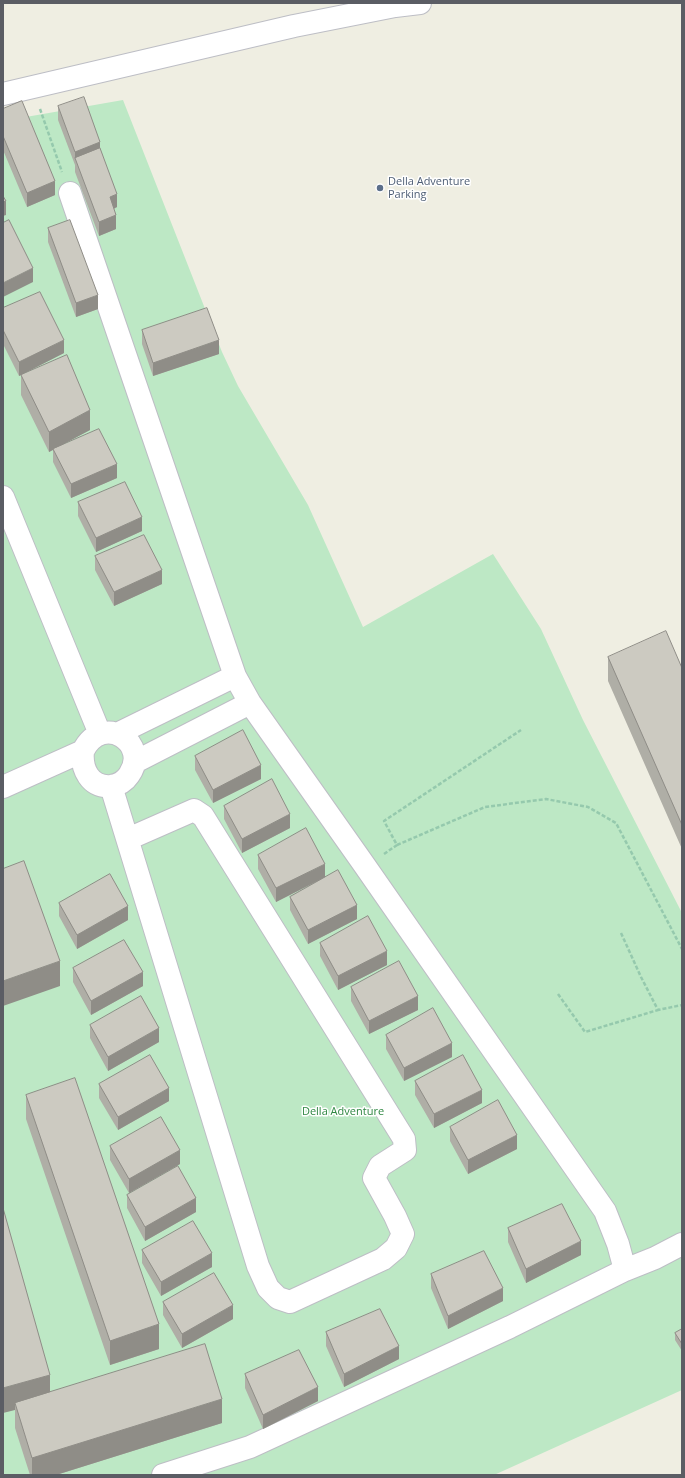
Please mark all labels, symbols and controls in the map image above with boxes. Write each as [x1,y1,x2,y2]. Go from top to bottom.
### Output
place label: Della Adventure Parking [388,175,470,201]
marker: Della Adventure Parking [375,183,385,193]
park label: Della Adventure [302,1105,384,1119]

